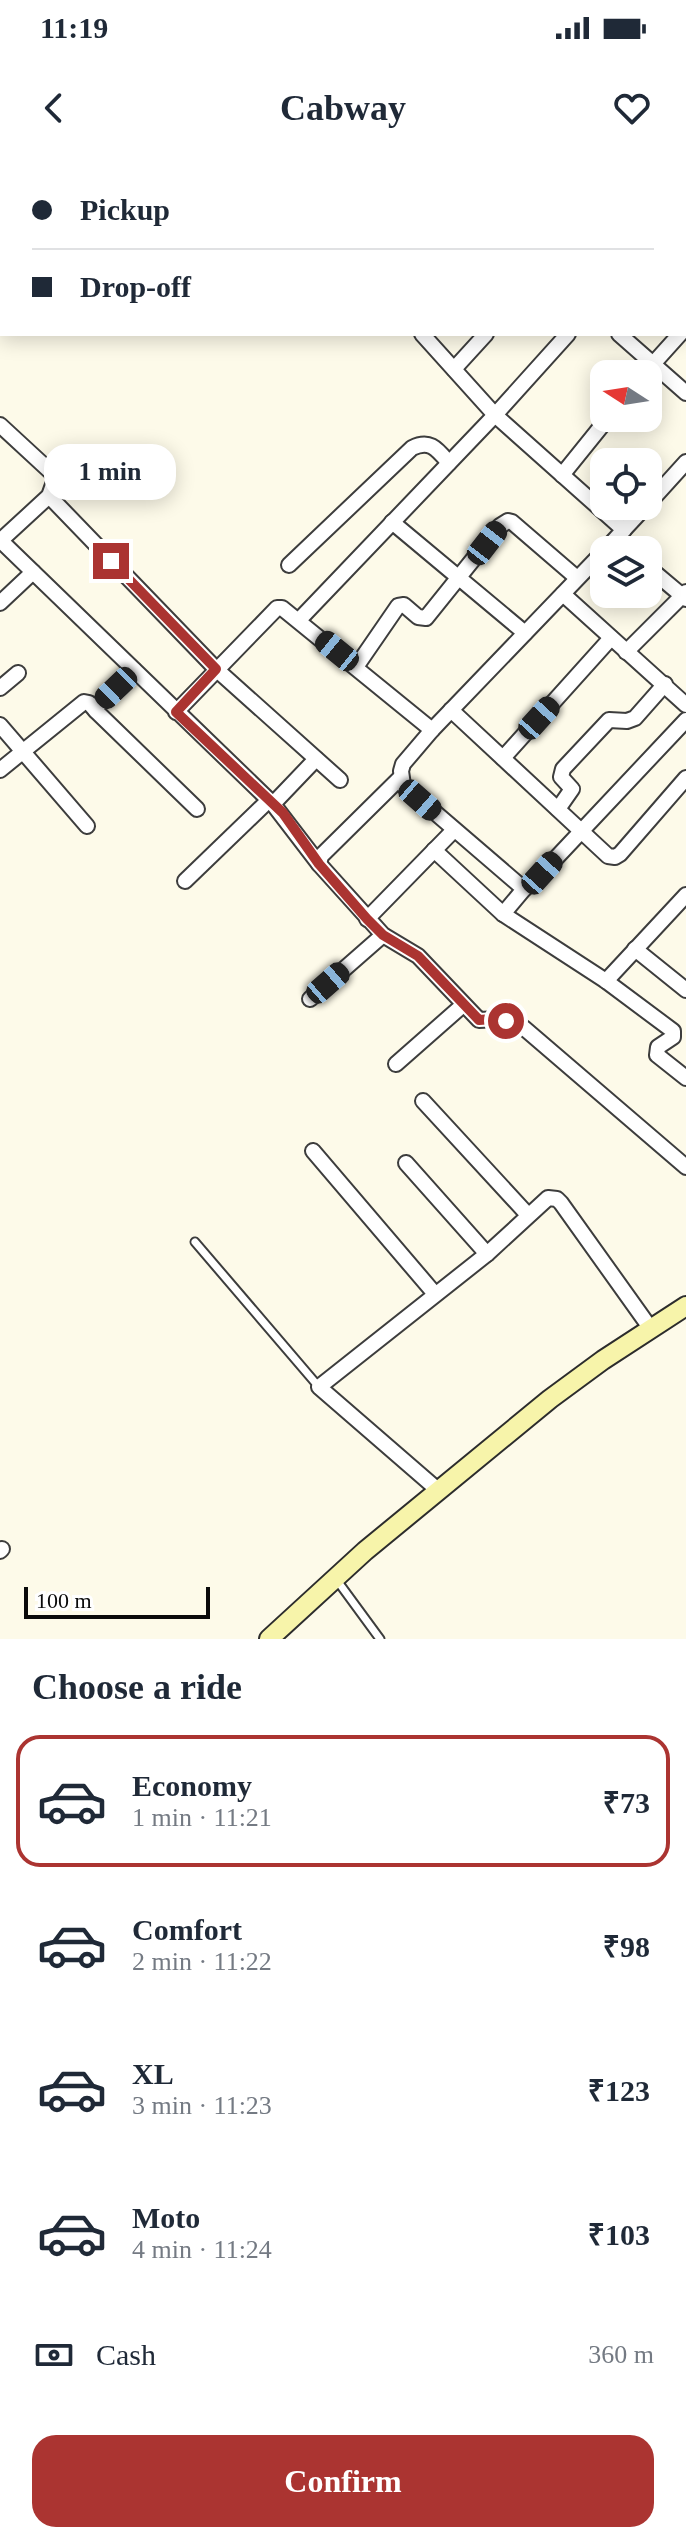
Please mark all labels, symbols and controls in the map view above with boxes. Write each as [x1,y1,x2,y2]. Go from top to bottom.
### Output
text: 11:19 [40,11,108,44]
icon: back [32,86,76,130]
icon: heart [610,86,654,130]
text: Cabway [280,88,406,128]
text: Pickup [80,193,170,226]
text: Drop-off [80,270,191,303]
north arrow [590,360,662,432]
map controls [590,360,662,608]
callout: 1 min [45,445,177,501]
button: locate [590,448,662,520]
text: 1 min [79,457,141,486]
car [463,517,511,569]
button: layers [590,536,662,608]
route end [93,543,129,579]
car [311,627,363,675]
car [90,663,142,713]
car [514,692,564,744]
car [394,775,446,825]
car [517,847,567,899]
car [302,958,354,1008]
route start [488,1003,524,1039]
scale bar [24,1583,210,1619]
text: 100 m [36,1588,92,1613]
text: Choose a ride [32,1667,242,1707]
icon: car [36,1765,108,1837]
text: Economy [132,1769,252,1802]
text: ₹73 [603,1786,650,1819]
text: 1 min · 11:21 [132,1803,272,1832]
icon: car [36,1909,108,1981]
text: Comfort [132,1913,242,1946]
text: ₹98 [603,1930,650,1963]
text: 2 min · 11:22 [132,1947,272,1976]
icon: car [36,2053,108,2125]
text: XL [132,2057,174,2090]
text: ₹123 [588,2074,650,2107]
text: 3 min · 11:23 [132,2091,272,2120]
icon: car [36,2197,108,2269]
text: Moto [132,2201,200,2234]
text: ₹103 [588,2218,650,2251]
text: 4 min · 11:24 [132,2235,272,2264]
icon: cash [32,2333,76,2377]
text: Cash [96,2338,156,2371]
text: 360 m [588,2340,654,2369]
button: Confirm [32,2435,654,2527]

